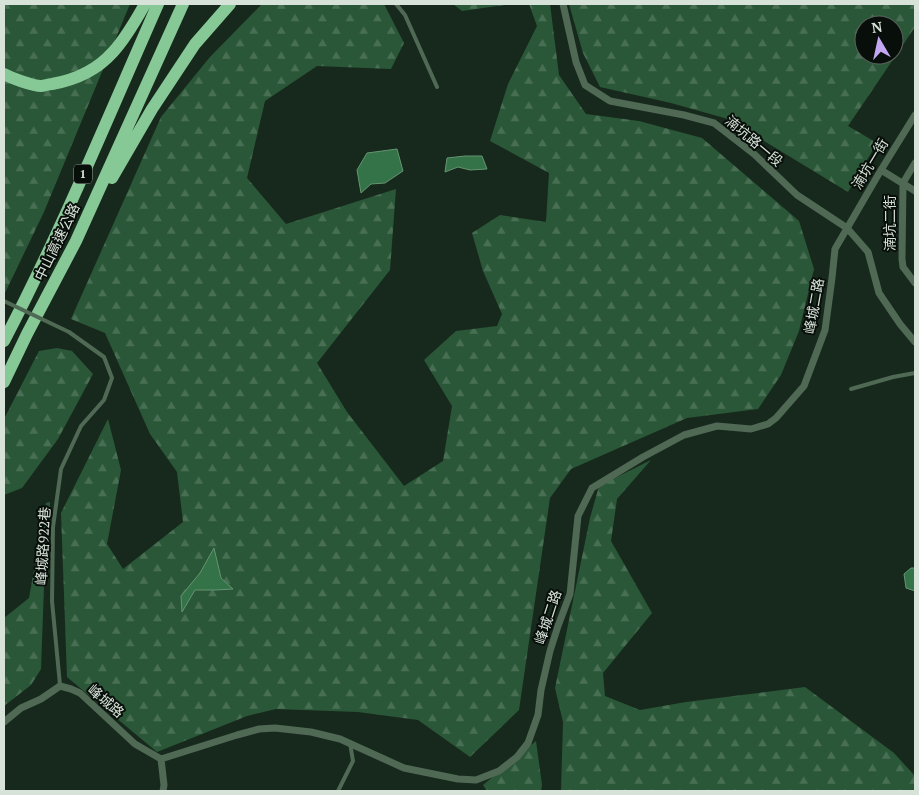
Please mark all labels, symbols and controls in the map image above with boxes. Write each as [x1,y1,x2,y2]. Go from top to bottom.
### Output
north arrow [854,15,904,65]
text: N [870,16,884,37]
street label: 湳坑路一段 [721,111,787,170]
street label: 湳坑一街 [847,135,892,193]
road number: 1 [74,164,92,183]
street label: 湳坑二街 [880,195,899,251]
street label: 中山高速公路 [30,200,84,284]
street label: 峰城二路 [799,277,828,335]
street label: 峰城路922巷 [31,506,54,586]
street label: 峰城二路 [530,587,565,646]
street label: 峰城路 [84,680,128,722]

